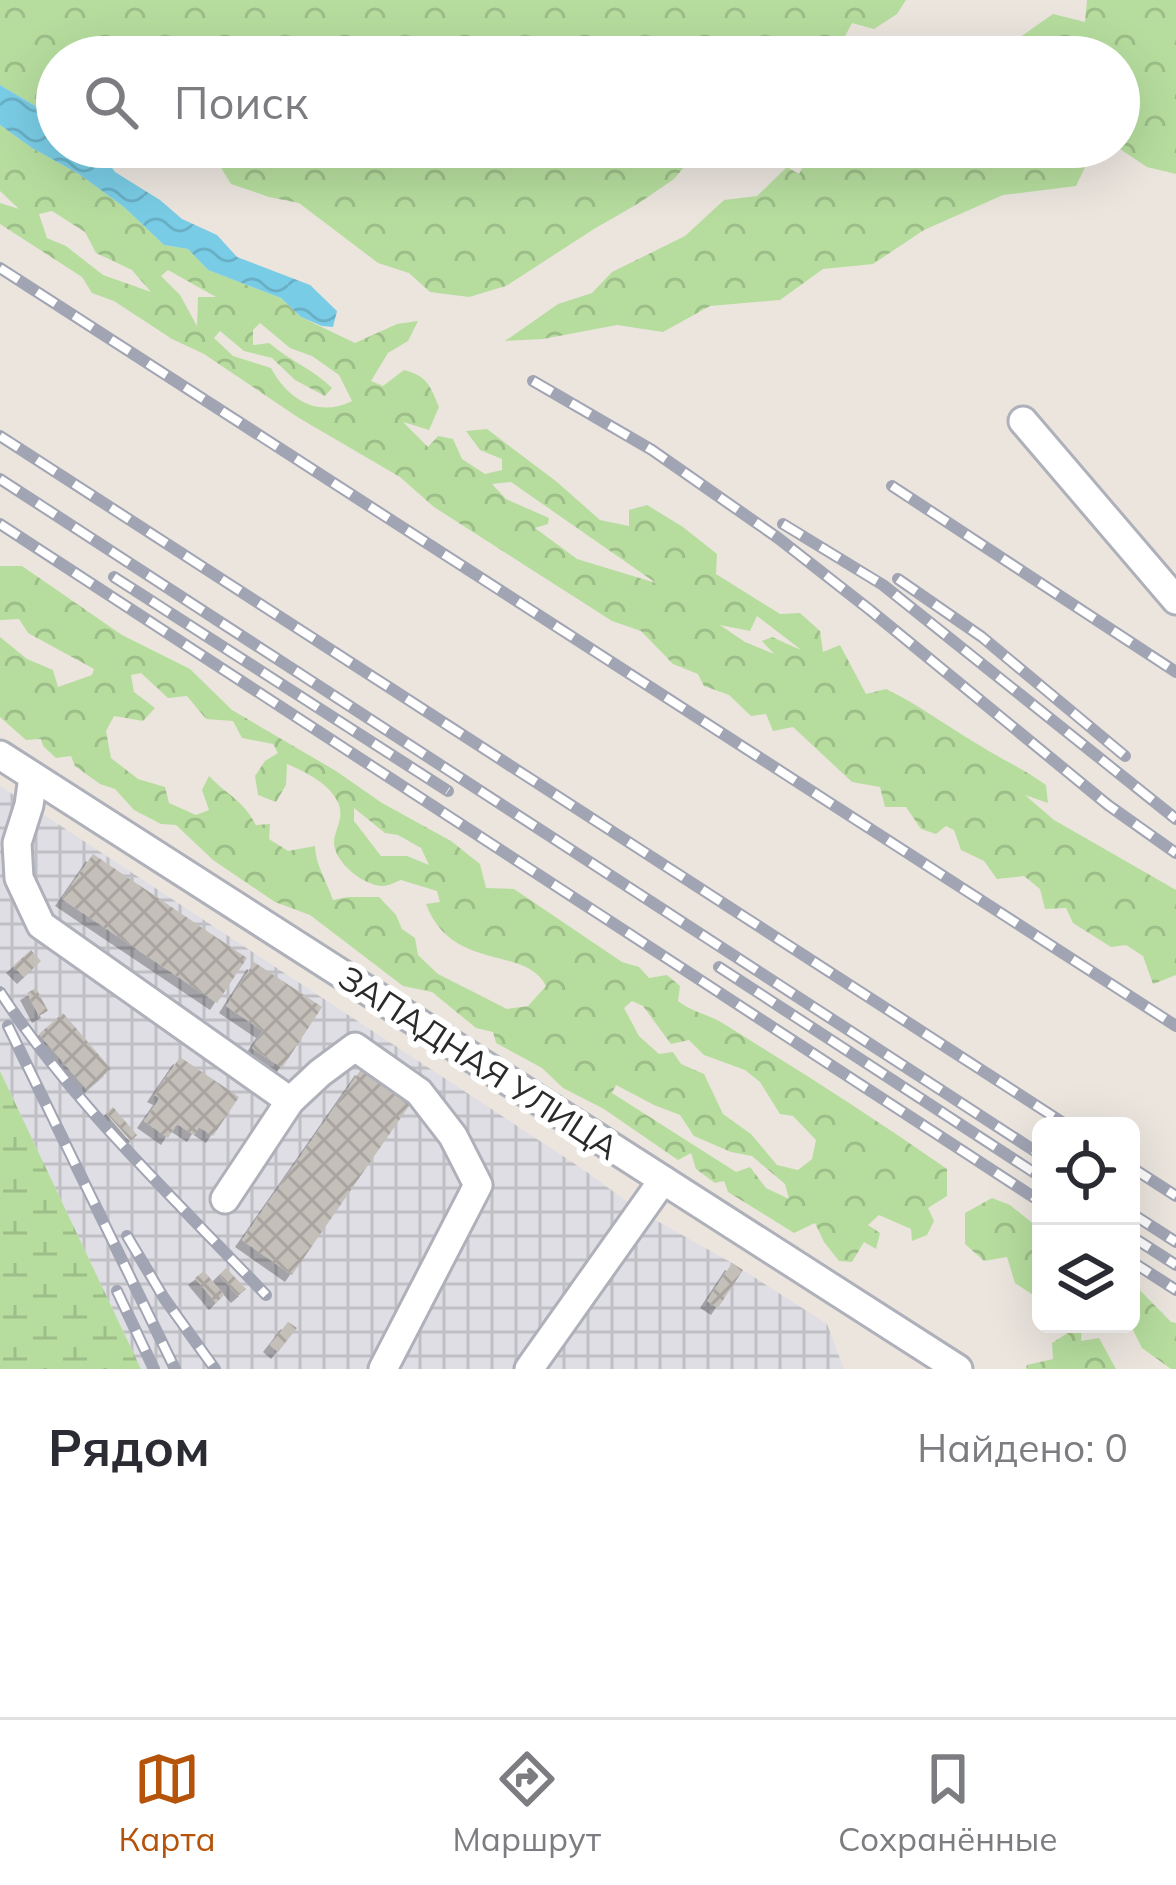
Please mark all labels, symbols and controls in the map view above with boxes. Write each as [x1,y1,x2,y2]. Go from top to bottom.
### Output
search box [36,36,1140,168]
icon: search [78,69,144,135]
text: Поиск [174,74,308,130]
street label: ЗАПАДНАЯ УЛИЦА [332,956,626,1168]
map controls [1032,1117,1140,1333]
button: locate [1032,1117,1140,1225]
button: layers [1032,1225,1140,1333]
text: Рядом [48,1415,210,1479]
text: Найдено: 0 [917,1423,1128,1472]
tab: Карта [118,1746,216,1859]
tab: Маршрут [453,1746,601,1859]
tab: Сохранённые [838,1746,1058,1859]

